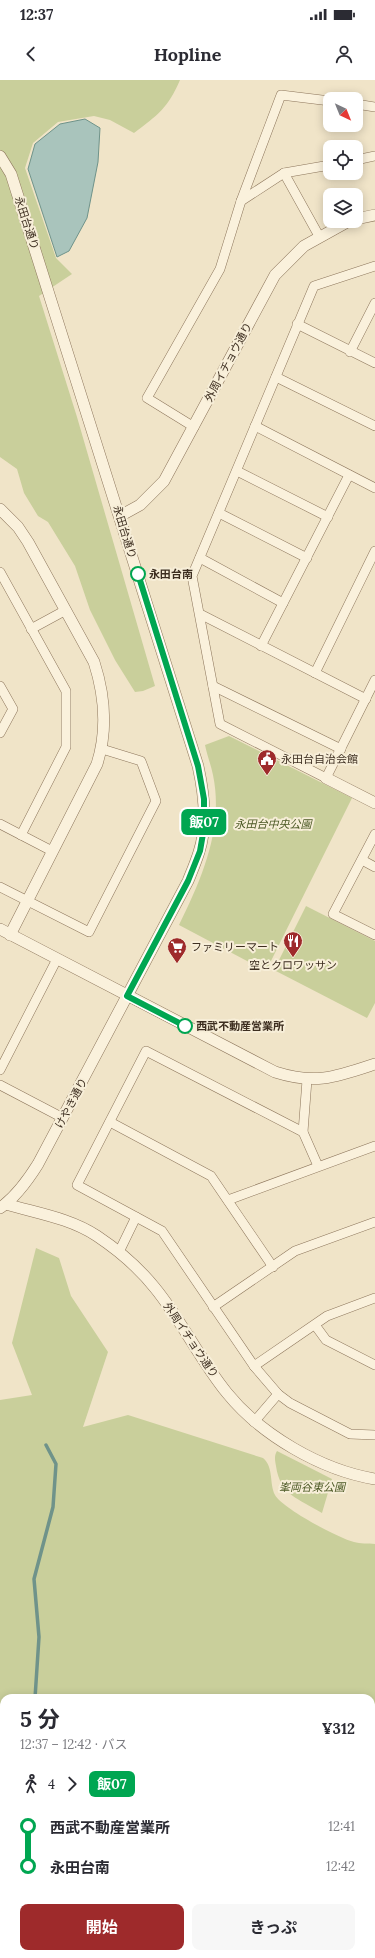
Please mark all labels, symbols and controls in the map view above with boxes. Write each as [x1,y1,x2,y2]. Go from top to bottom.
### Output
text: 12:37 [20,5,53,24]
icon: back [20,43,42,65]
text: Hopline [154,43,221,66]
icon: person [333,43,355,65]
north arrow [323,92,363,132]
map controls [323,92,363,228]
button: locate [323,140,363,180]
button: layers [323,188,363,228]
street label: 永田台通り [12,195,42,251]
street label: 外周イチョウ通り [201,320,255,404]
street label: 永田台通り [110,504,140,560]
marker: 永田台南 [130,566,146,582]
place label: 永田台南 [149,567,193,581]
public building icon: 永田台自治会館 [256,748,278,776]
place label: 永田台自治会館 [281,752,358,766]
line badge: 飯07 [181,809,227,835]
text: 飯07 [189,813,219,831]
park label: 永田台中央公園 [235,817,313,831]
restaurant icon: 空とクロワッサン [282,930,304,958]
supermarket icon: ファミリーマート [166,936,188,964]
place label: ファミリーマート [191,940,279,954]
place label: 空とクロワッサン [249,958,337,972]
marker: 西武不動産営業所 [177,1018,193,1034]
place label: 西武不動産営業所 [196,1019,284,1033]
street label: けやき通り [52,1075,90,1131]
street label: 外周イチョウ通り [161,1300,221,1380]
park label: 峯両谷東公園 [279,1480,347,1494]
text: 5 分 [20,1705,60,1733]
text: ¥312 [322,1719,355,1738]
text: 12:37 – 12:42 · バス [20,1736,127,1753]
icon: walk [20,1773,42,1795]
icon: forward [61,1773,83,1795]
text: 飯07 [97,1775,127,1793]
text: 4 [48,1776,55,1793]
text: 西武不動産営業所 [50,1818,170,1837]
text: 12:41 [328,1818,355,1835]
text: 永田台南 [50,1858,110,1877]
text: 12:42 [326,1858,355,1875]
button: 開始 [20,1904,184,1950]
button: きっぷ [192,1904,355,1950]

